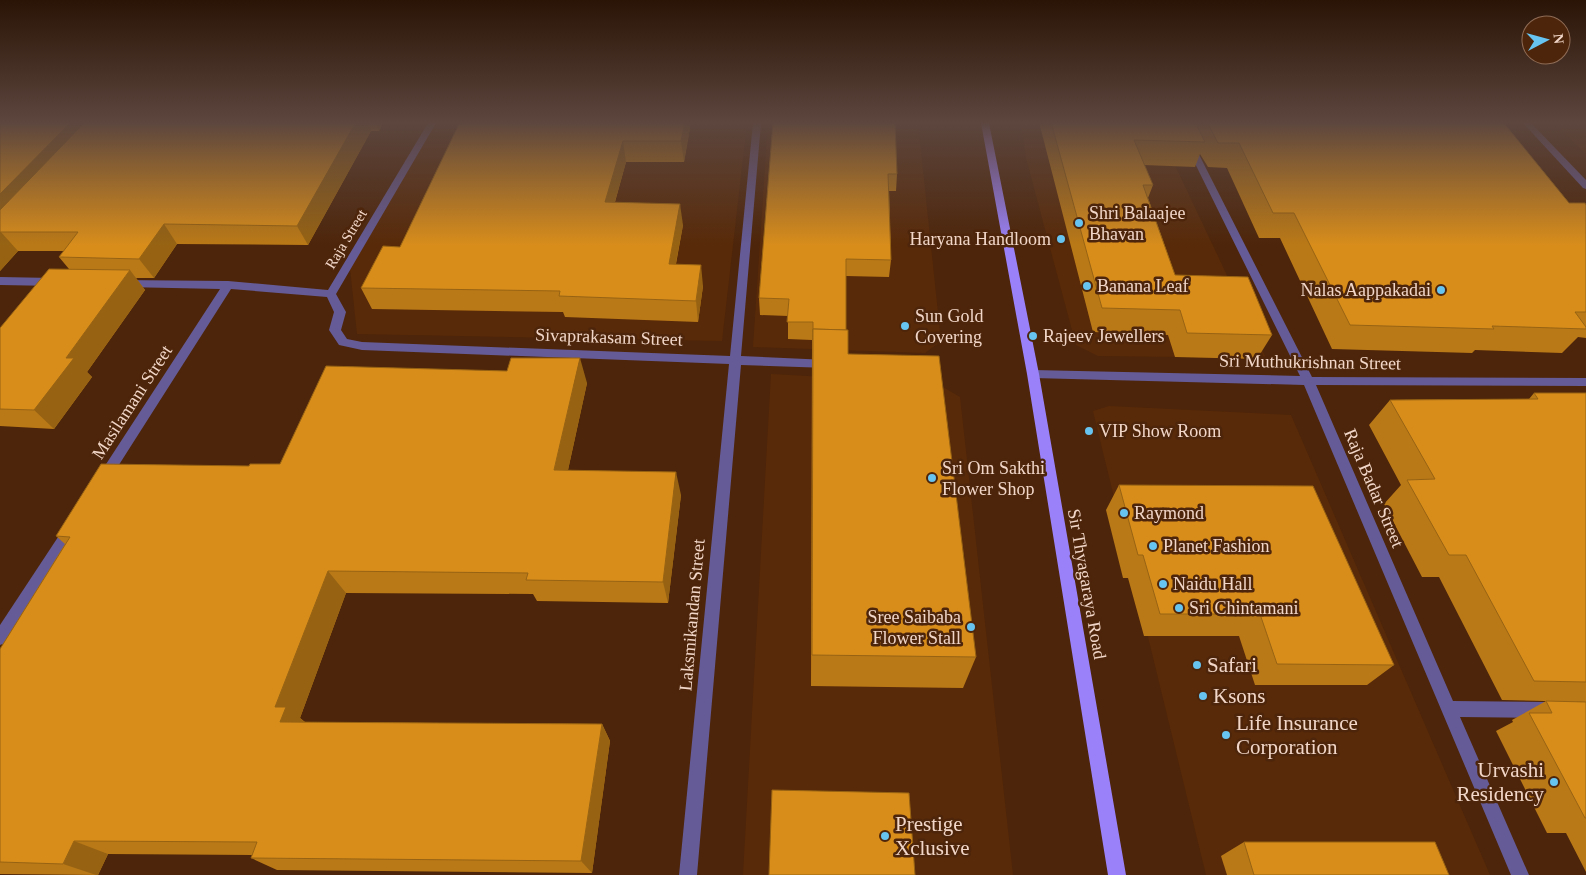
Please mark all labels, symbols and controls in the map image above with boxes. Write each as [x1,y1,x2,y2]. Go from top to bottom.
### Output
north arrow [1521,15,1571,65]
text: N [1550,33,1566,45]
place label: Shri Balaajee Bhavan [1089,203,1185,244]
street label: Raja Street [322,206,370,272]
marker: Shri Balaajee Bhavan [1073,217,1085,229]
place label: Haryana Handloom [910,229,1051,249]
marker: Haryana Handloom [1055,233,1067,245]
place label: Banana Leaf [1097,276,1188,296]
marker: Banana Leaf [1081,280,1093,292]
place label: Nalas Aappakadai [1301,280,1431,300]
marker: Nalas Aappakadai [1435,284,1447,296]
place label: Sun Gold Covering [915,306,984,347]
marker: Sun Gold Covering [899,320,911,332]
street label: Sivaprakasam Street [535,324,683,350]
place label: Rajeev Jewellers [1043,326,1164,346]
marker: Rajeev Jewellers [1027,330,1039,342]
street label: Masilamani Street [88,341,176,463]
street label: Sri Muthukrishnan Street [1219,350,1401,374]
place label: VIP Show Room [1099,421,1221,441]
marker: VIP Show Room [1083,425,1095,437]
street label: Raja Badar Street [1340,426,1408,550]
place label: Sri Om Sakthi Flower Shop [942,458,1045,499]
marker: Sri Om Sakthi Flower Shop [926,472,938,484]
place label: Raymond [1134,503,1204,523]
street label: Sir Thyagaraya Road [1064,507,1110,661]
marker: Raymond [1118,507,1130,519]
place label: Planet Fashion [1163,536,1270,556]
street label: Laksmikandan Street [675,538,709,692]
marker: Planet Fashion [1147,540,1159,552]
place label: Naidu Hall [1173,574,1252,594]
marker: Naidu Hall [1157,578,1169,590]
place label: Sri Chintamani [1189,598,1299,618]
marker: Sri Chintamani [1173,602,1185,614]
place label: Sree Saibaba Flower Stall [868,607,961,648]
marker: Sree Saibaba Flower Stall [965,621,977,633]
place label: Safari [1207,653,1257,677]
marker: Safari [1191,659,1203,671]
place label: Ksons [1213,684,1266,708]
marker: Ksons [1197,690,1209,702]
place label: Life Insurance Corporation [1236,711,1358,759]
marker: Life Insurance Corporation [1220,729,1232,741]
place label: Urvashi Residency [1457,758,1544,806]
marker: Urvashi Residency [1548,776,1560,788]
place label: Prestige Xclusive [895,812,970,860]
marker: Prestige Xclusive [879,830,891,842]

